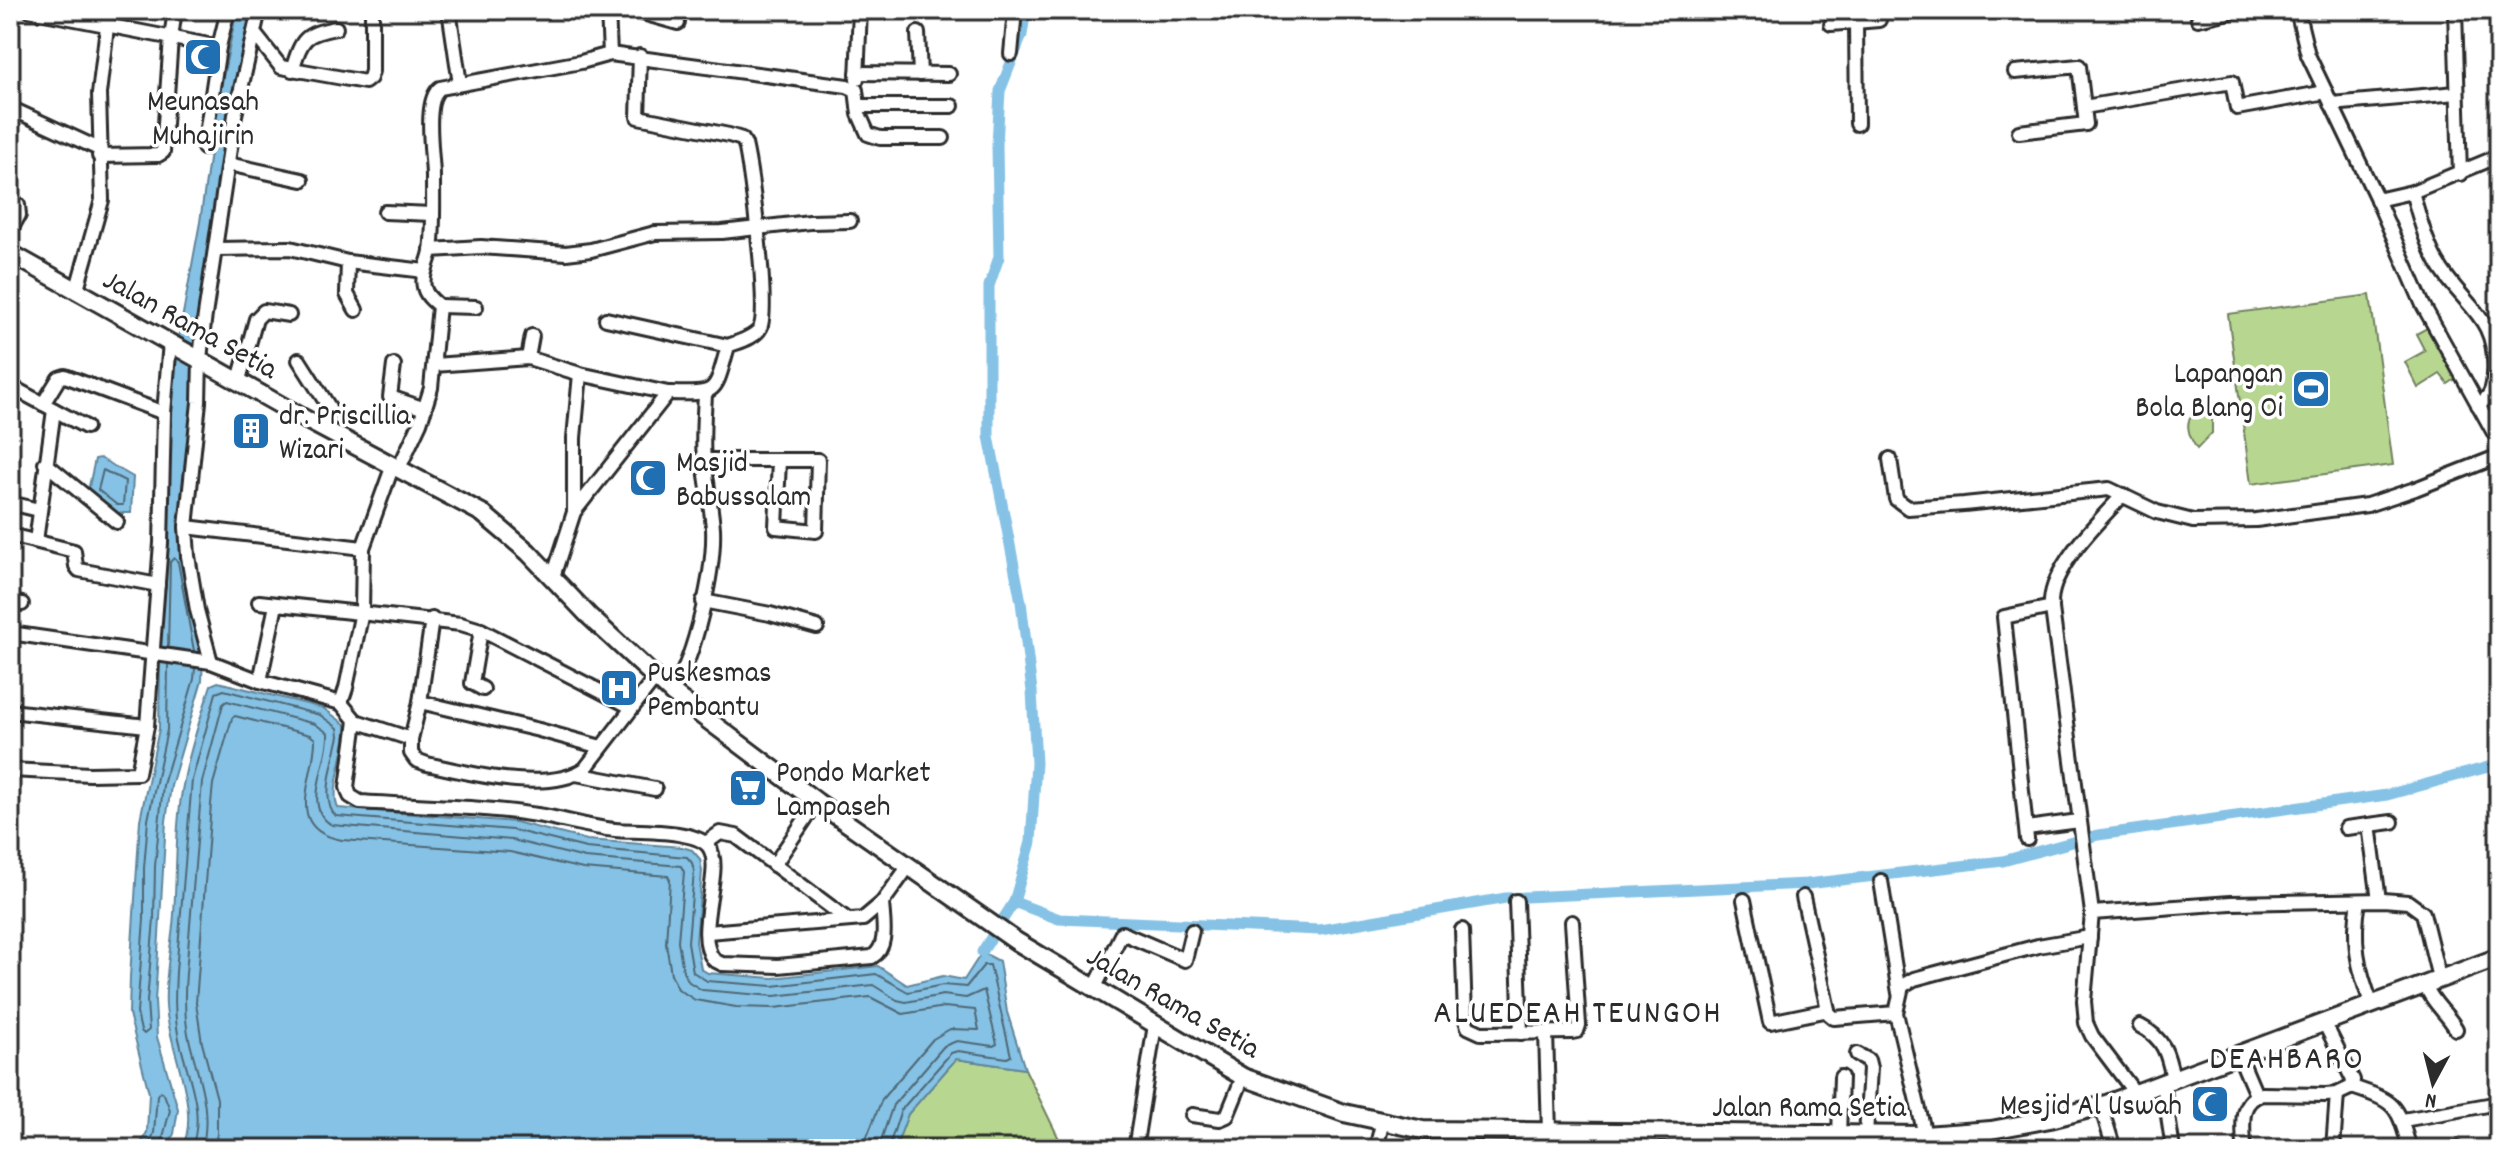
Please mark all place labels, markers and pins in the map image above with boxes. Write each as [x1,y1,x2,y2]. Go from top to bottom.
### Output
mosque icon: Meunasah Muhajirin [182,36,224,78]
place label: Meunasah Muhajirin [147,83,259,160]
place label: Lapangan Bola Blang Oi [2135,355,2283,432]
sports icon: Lapangan Bola Blang Oi [2290,368,2332,410]
place label: dr. Priscillia Wizari [279,397,411,474]
building icon: dr. Priscillia Wizari [230,410,272,452]
place label: Masjid Babussalam [676,444,811,521]
mosque icon: Masjid Babussalam [627,457,669,499]
place label: Puskesmas Pembantu [647,654,772,731]
hospital icon: Puskesmas Pembantu [598,667,640,709]
place label: Pondo Market Lampaseh [776,754,930,831]
supermarket icon: Pondo Market Lampaseh [727,767,769,809]
mosque icon: Mesjid Al Uswah [2189,1083,2231,1125]
place label: Mesjid Al Uswah [2000,1087,2182,1130]

